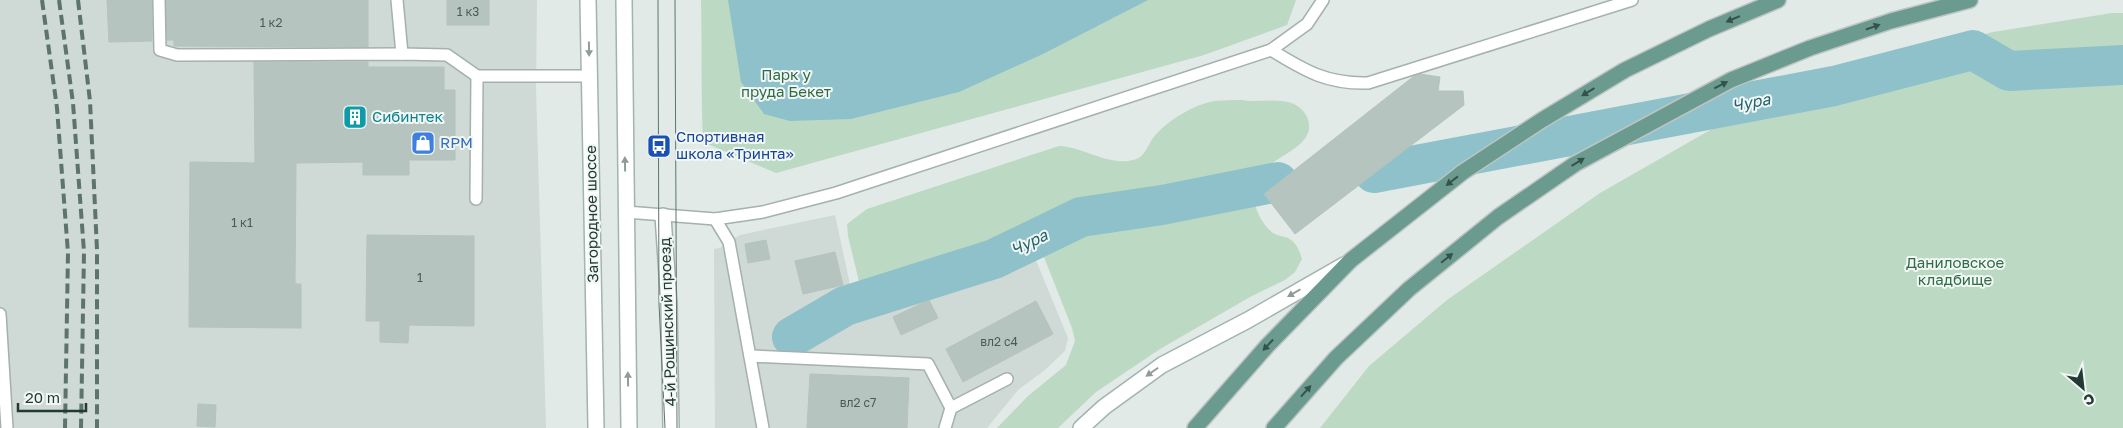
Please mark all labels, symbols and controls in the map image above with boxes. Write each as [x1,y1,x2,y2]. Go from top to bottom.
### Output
house number: 1 к3 [457,4,479,19]
house number: 1 к2 [260,15,282,30]
one-way arrow [1726,15,1740,23]
one-way arrow [1866,23,1881,31]
one-way arrow [585,41,593,57]
park label: Парк у пруда Бекет [741,65,832,100]
one-way arrow [1714,81,1728,89]
one-way arrow [1582,88,1595,97]
water label: Чура [1730,88,1773,115]
building icon: Сибинтек [342,104,368,130]
place label: Сибинтек [372,107,443,125]
place label: Спортивная школа «Тринта» [676,127,794,162]
shop icon: RPM [410,130,436,156]
place label: RPM [440,133,473,151]
bus stop icon: Спортивная школа «Тринта» [646,133,672,159]
street label: Загородное шоссе [581,145,601,283]
one-way arrow [621,155,629,171]
one-way arrow [1572,158,1585,167]
one-way arrow [1445,176,1459,186]
house number: 1 к1 [231,215,253,230]
water label: Чура [1007,224,1052,259]
street label: 4-й Рощинский проезд [655,237,679,407]
one-way arrow [1440,253,1453,264]
park label: Даниловское кладбище [1906,253,2004,288]
house number: 1 [417,270,423,285]
one-way arrow [1287,289,1301,298]
house number: вл2 с4 [980,334,1018,349]
one-way arrow [1262,338,1274,350]
north arrow [2058,363,2108,413]
one-way arrow [1146,367,1159,378]
one-way arrow [624,371,632,387]
scale bar [18,380,85,412]
one-way arrow [1300,385,1312,397]
text: 20 m [25,388,60,406]
text: С [2081,390,2098,410]
house number: вл2 с7 [840,395,876,410]

